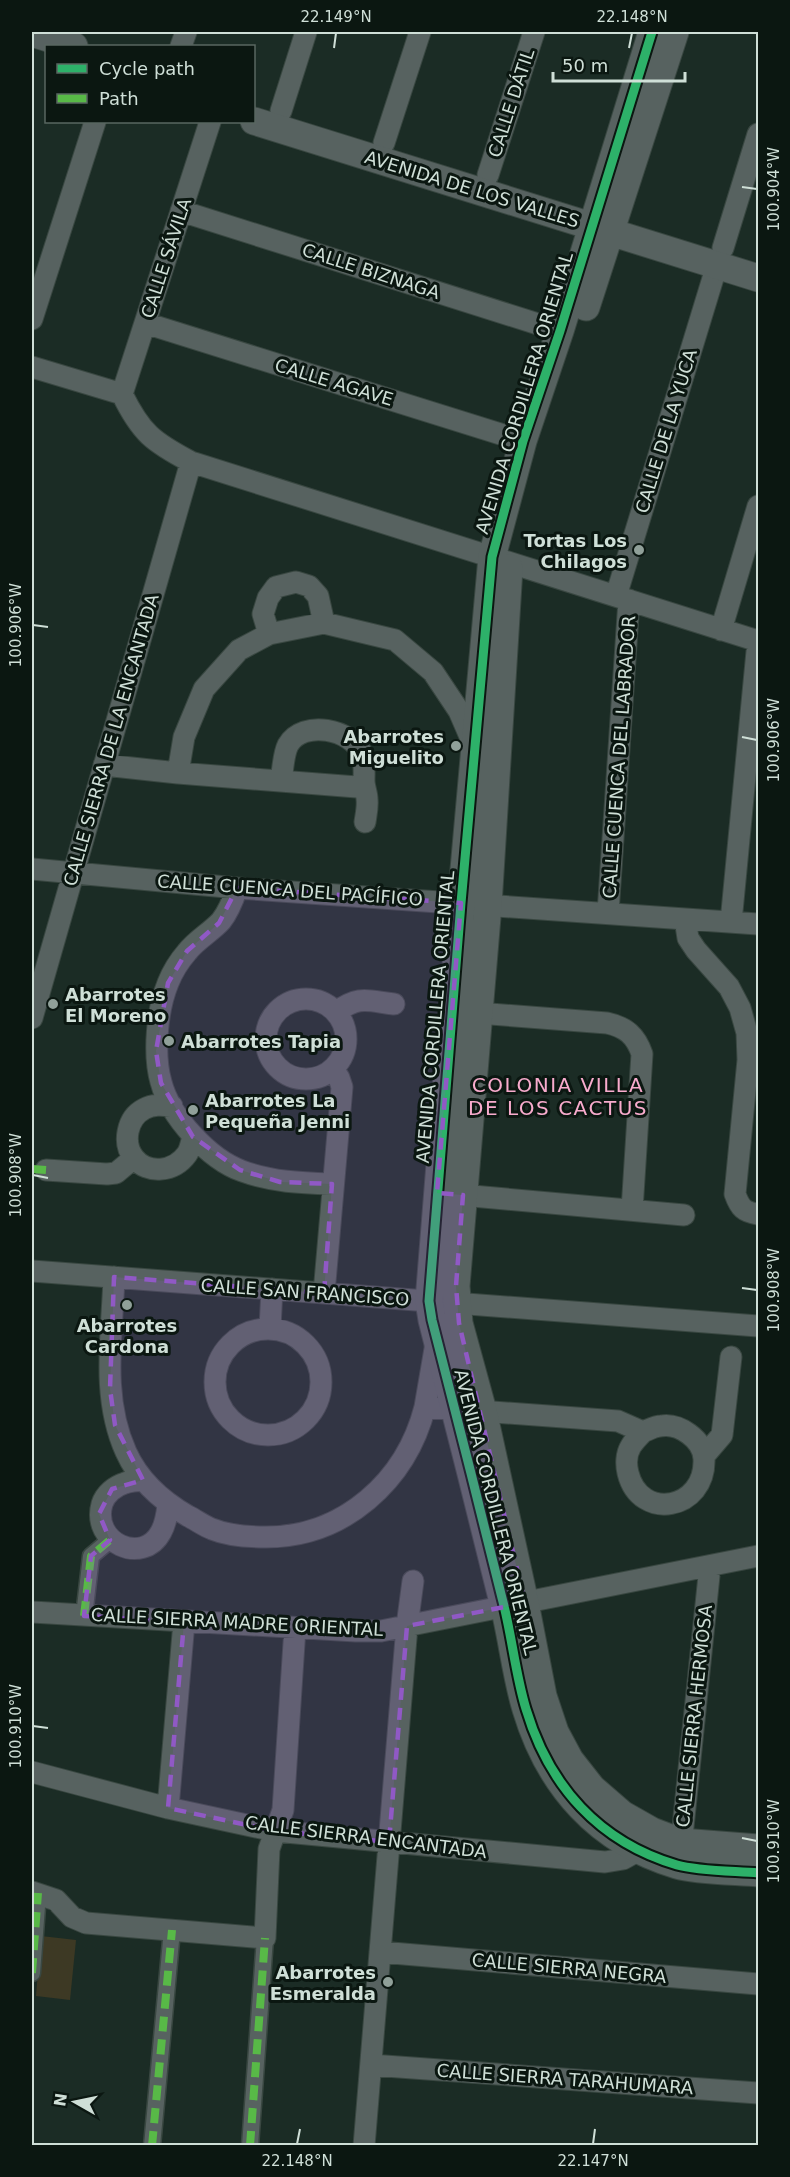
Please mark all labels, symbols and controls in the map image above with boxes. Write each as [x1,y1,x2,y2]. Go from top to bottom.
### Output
text: 22.149°N [300,8,372,26]
text: 22.148°N [596,8,668,26]
legend [45,45,255,123]
scale bar [553,45,685,83]
street label: CALLE DÁTIL [484,46,538,160]
text: 50 m [562,55,608,76]
text: Cycle path [99,58,195,79]
text: Path [99,88,139,109]
street label: AVENIDA DE LOS VALLES [362,146,582,232]
text: 100.904°W [765,147,783,231]
street label: CALLE SÁVILA [137,195,196,321]
street label: CALLE BIZNAGA [299,239,443,303]
street label: AVENIDA CORDILLERA ORIENTAL [471,250,577,536]
street label: CALLE DE LA YUCA [631,346,701,516]
street label: CALLE AGAVE [272,354,396,410]
place label: Tortas Los Chilagos [524,530,627,572]
marker: Tortas Los Chilagos [632,543,646,557]
text: 100.906°W [7,583,25,667]
street label: CALLE SIERRA DE LA ENCANTADA [59,591,163,888]
street label: CALLE CUENCA DEL LABRADOR [599,615,639,899]
text: 100.906°W [765,698,783,782]
place label: Abarrotes Miguelito [343,726,444,768]
marker: Abarrotes Miguelito [449,739,463,753]
street label: CALLE CUENCA DEL PACÍFICO [156,870,424,910]
street label: AVENIDA CORDILLERA ORIENTAL [412,870,458,1164]
place label: Abarrotes El Moreno [65,984,166,1026]
marker: Abarrotes El Moreno [46,997,60,1011]
place label: Abarrotes Tapia [181,1031,341,1052]
marker: Abarrotes Tapia [162,1034,176,1048]
district label: COLONIA VILLA DE LOS CACTUS [468,1073,648,1120]
place label: Abarrotes La Pequeña Jenni [205,1090,350,1132]
marker: Abarrotes La Pequeña Jenni [186,1103,200,1117]
text: 100.908°W [7,1133,25,1217]
text: 100.908°W [765,1248,783,1332]
street label: CALLE SAN FRANCISCO [200,1274,410,1310]
marker: Abarrotes Cardona [120,1298,134,1312]
place label: Abarrotes Cardona [77,1315,177,1357]
street label: AVENIDA CORDILLERA ORIENTAL [450,1367,542,1657]
street label: CALLE SIERRA HERMOSA [672,1603,716,1828]
street label: CALLE SIERRA MADRE ORIENTAL [90,1604,384,1640]
text: 100.910°W [7,1684,25,1768]
text: 100.910°W [765,1799,783,1883]
street label: CALLE SIERRA ENCANTADA [244,1812,489,1862]
street label: CALLE SIERRA NEGRA [471,1949,668,1987]
place label: Abarrotes Esmeralda [270,1962,376,2004]
marker: Abarrotes Esmeralda [381,1975,395,1989]
street label: CALLE SIERRA TARAHUMARA [436,2060,695,2098]
north arrow [45,2072,105,2132]
text: N [50,2092,71,2108]
text: 22.148°N [261,2152,333,2170]
text: 22.147°N [557,2152,629,2170]

